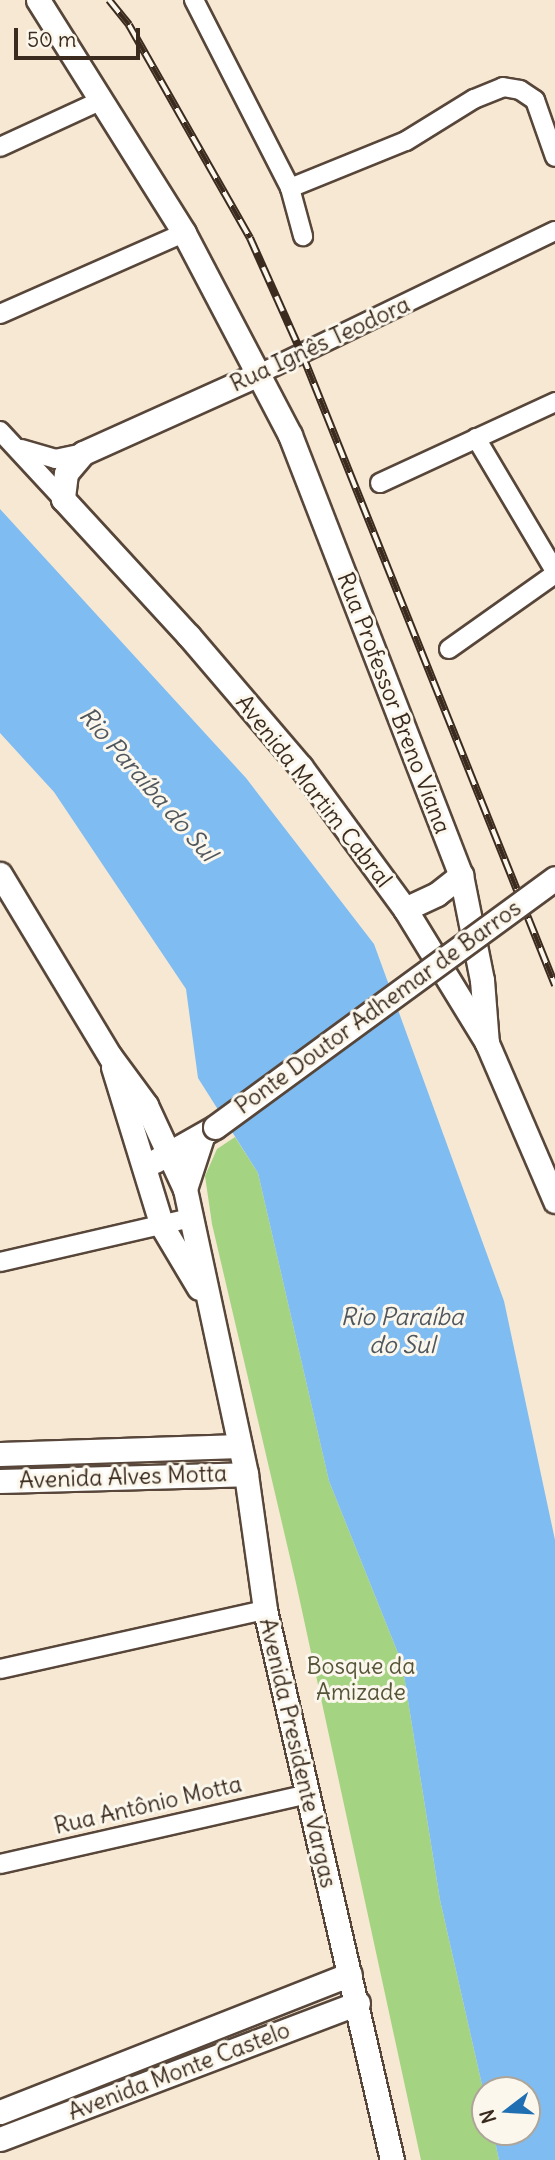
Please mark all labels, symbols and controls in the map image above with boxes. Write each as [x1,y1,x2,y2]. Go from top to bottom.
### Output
scale bar [18,14,144,58]
text: 50 m [27,26,76,53]
street label: Rua Ignês Teodora [226,290,414,398]
street label: Rua Professor Breno Viana [331,569,457,837]
street label: Avenida Martim Cabral [230,689,398,893]
water label: Rio Paraíba do Sul [73,701,223,867]
street label: Ponte Doutor Adhemar de Barros [230,894,526,1120]
water label: Rio Paraíba do Sul [341,1303,463,1359]
street label: Avenida Alves Motta [19,1460,227,1494]
street label: Avenida Presidente Vargas [254,1616,342,1890]
park label: Bosque da Amizade [306,1652,416,1706]
street label: Rua Antônio Motta [51,1770,245,1840]
street label: Avenida Monte Castelo [64,2016,294,2126]
north arrow [471,2076,541,2146]
text: N [474,2107,501,2126]

